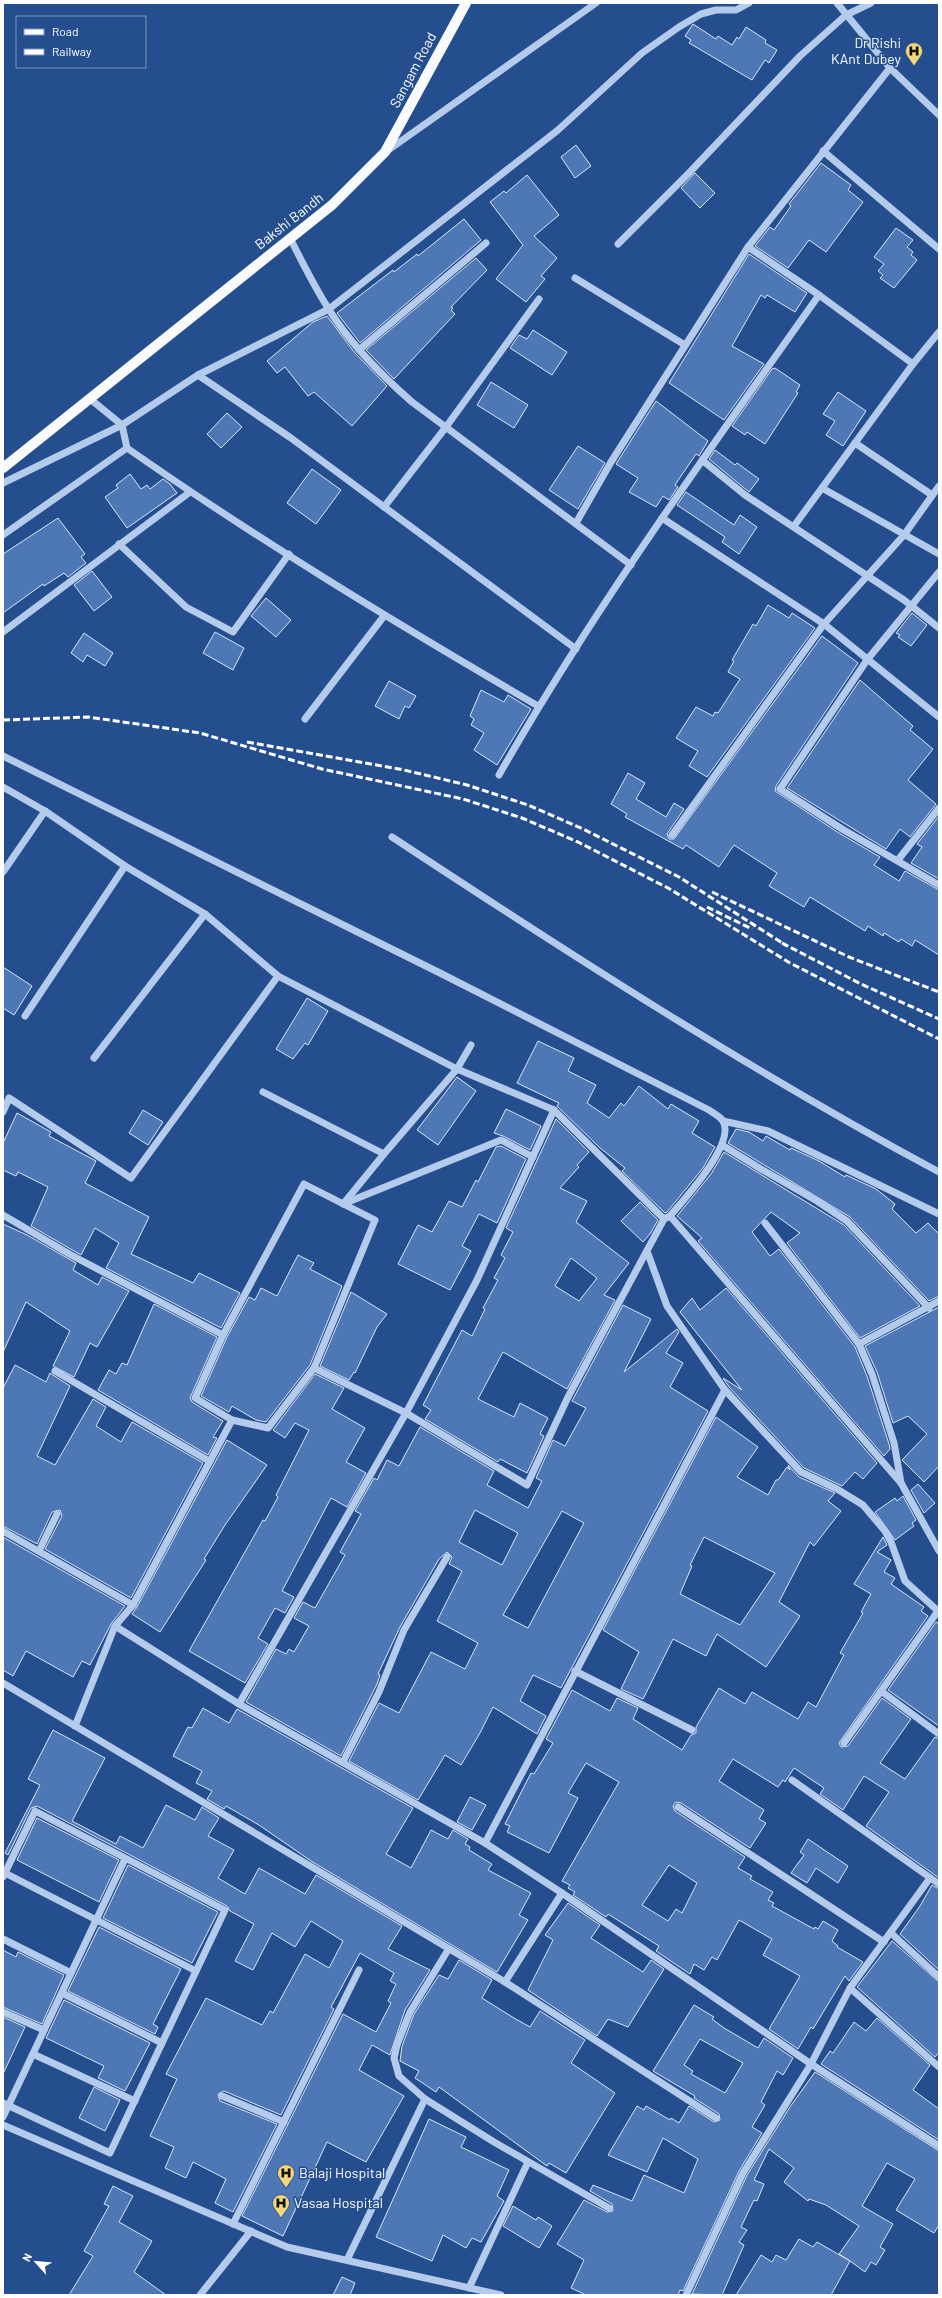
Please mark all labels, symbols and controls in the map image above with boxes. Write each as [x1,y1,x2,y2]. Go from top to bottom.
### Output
legend [16,16,146,68]
text: Road [52,24,79,38]
street label: Sangam Road [386,29,440,110]
place label: Dr Rishi KAnt Dubey [831,34,902,67]
hospital icon: Dr Rishi KAnt Dubey [904,41,924,66]
text: Railway [52,44,92,58]
street label: Bakshi Bandh [251,189,326,253]
hospital icon: Balaji Hospital [276,2163,296,2188]
place label: Balaji Hospital [299,2164,385,2181]
hospital icon: Vasaa Hospital [271,2193,291,2218]
place label: Vasaa Hospital [294,2194,383,2211]
north arrow [16,2242,56,2282]
text: N [19,2251,34,2263]

